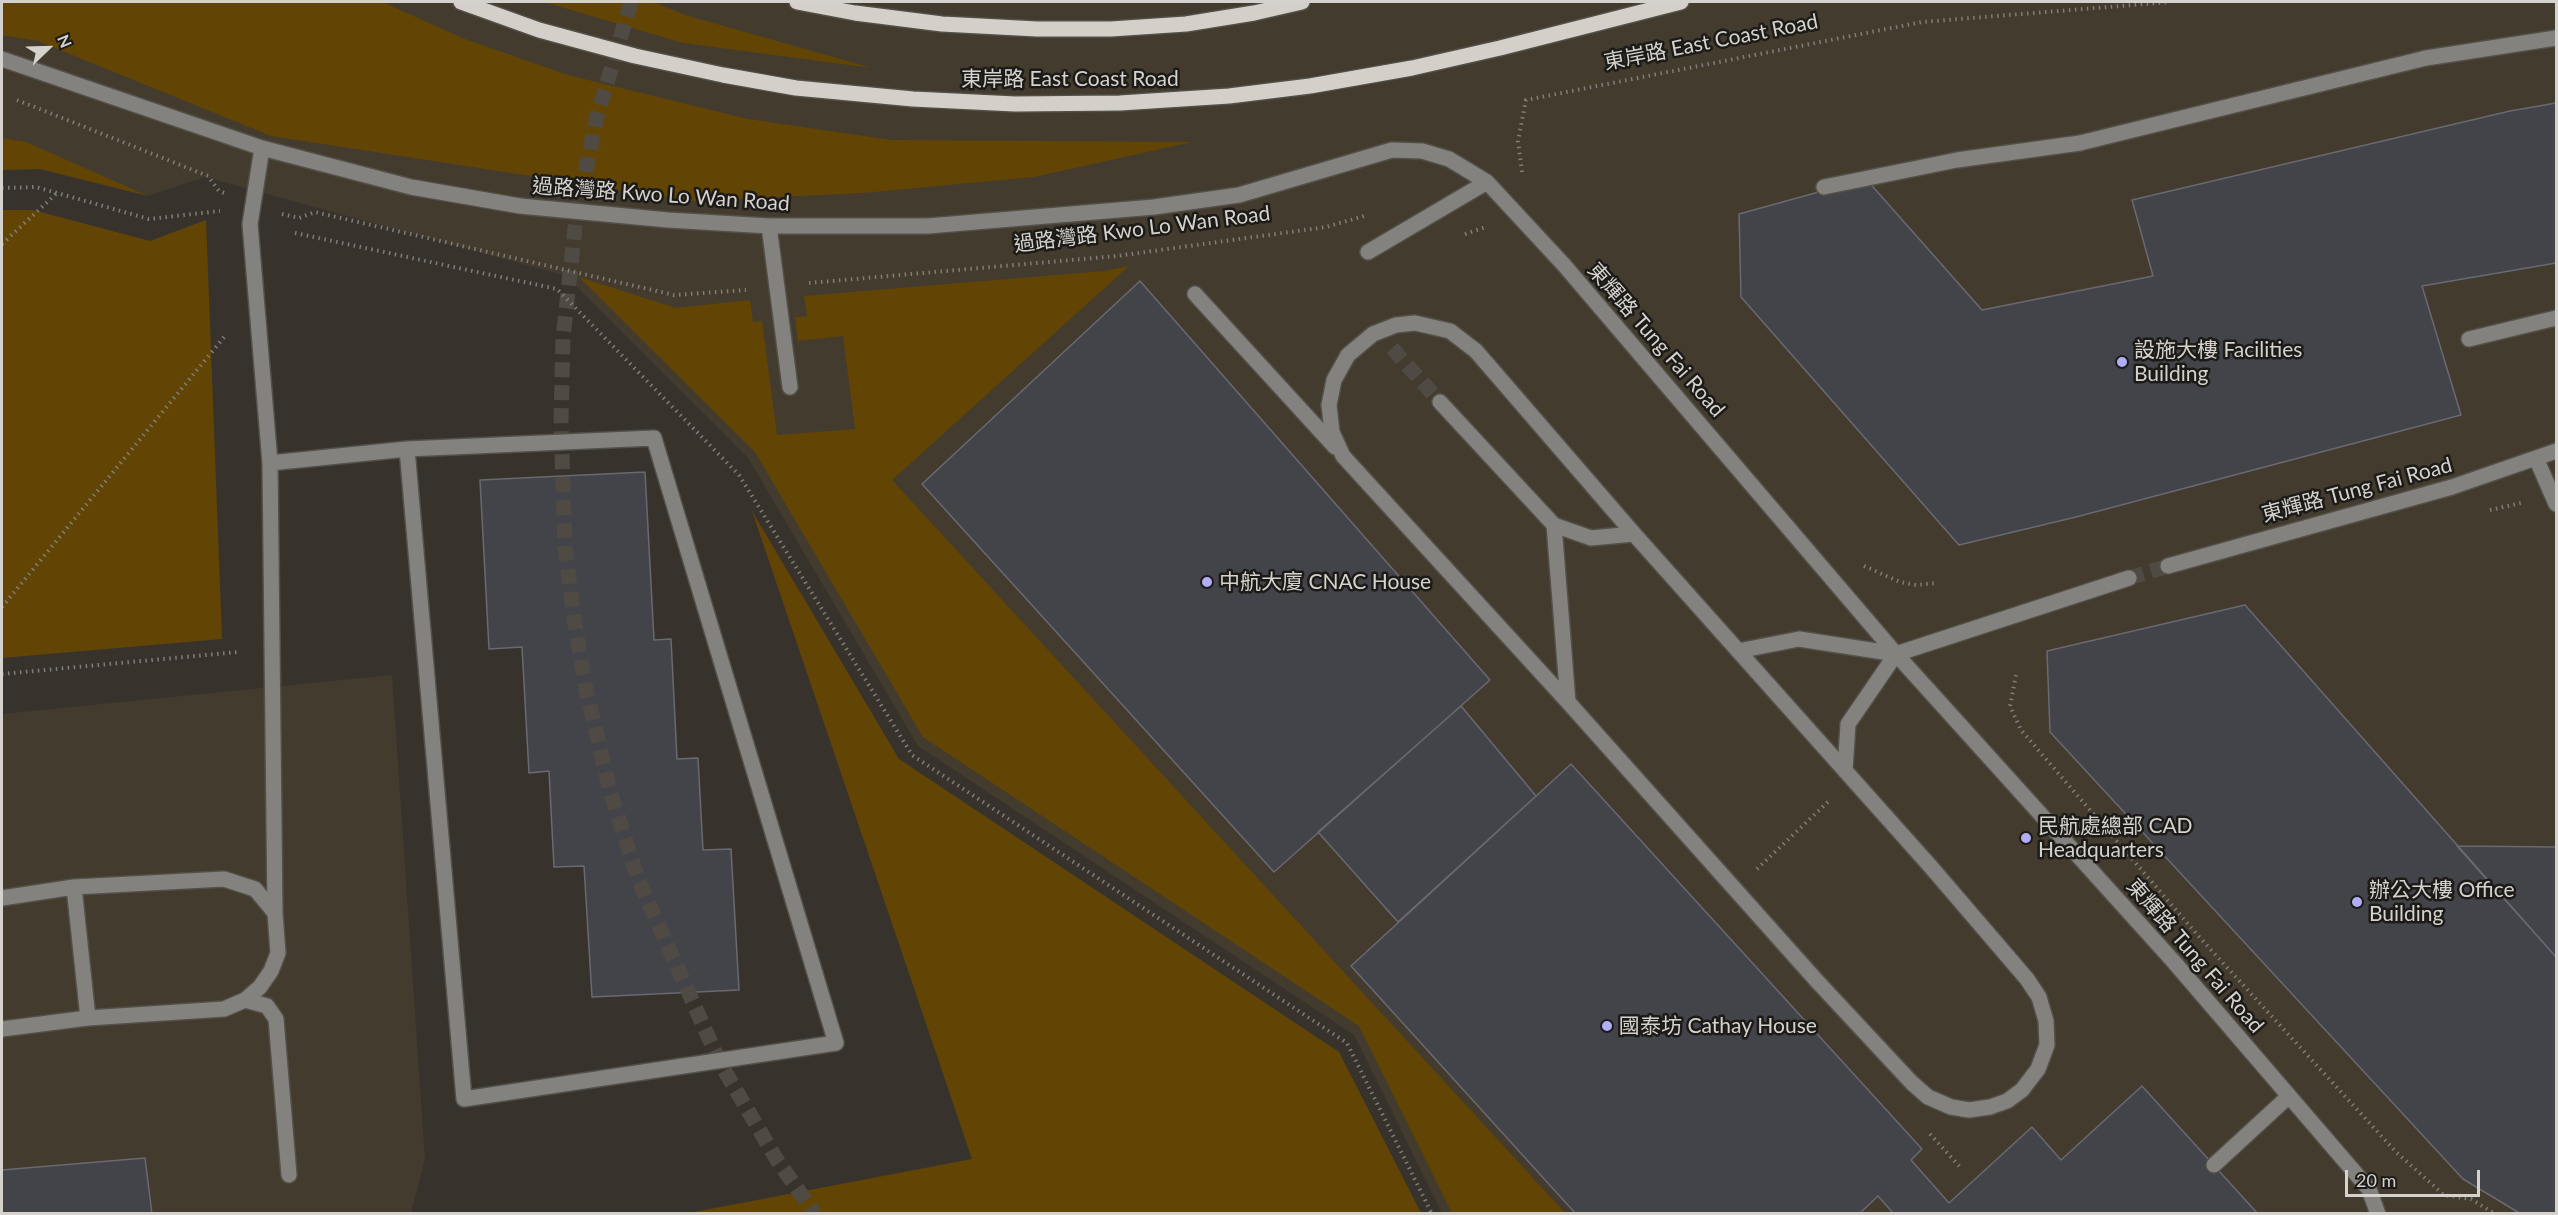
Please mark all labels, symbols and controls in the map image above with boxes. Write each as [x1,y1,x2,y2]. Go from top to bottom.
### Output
street label: 東岸路 East Coast Road [1602,9,1820,75]
north arrow [18,18,78,78]
text: N [54,31,76,50]
street label: 東岸路 East Coast Road [961,66,1179,92]
street label: 過路灣路 Kwo Lo Wan Road [531,173,791,217]
street label: 過路灣路 Kwo Lo Wan Road [1012,201,1272,257]
street label: 東輝路 Tung Fai Road [1582,258,1730,422]
place label: 設施大樓 Facilities Building [2134,337,2302,387]
marker: 設施大樓 Facilities Building [2115,355,2129,369]
street label: 東輝路 Tung Fai Road [2259,452,2455,528]
place label: 中航大廈 CNAC House [1219,569,1431,595]
marker: 中航大廈 CNAC House [1200,575,1214,589]
place label: 民航處總部 CAD Headquarters [2038,813,2193,863]
marker: 民航處總部 CAD Headquarters [2019,831,2033,845]
street label: 東輝路 Tung Fai Road [2121,874,2269,1038]
place label: 辦公大樓 Office Building [2369,877,2515,927]
marker: 辦公大樓 Office Building [2350,895,2364,909]
place label: 國泰坊 Cathay House [1619,1013,1817,1039]
marker: 國泰坊 Cathay House [1600,1019,1614,1033]
scale bar [2348,1158,2483,1196]
text: 20 m [2356,1169,2396,1191]

